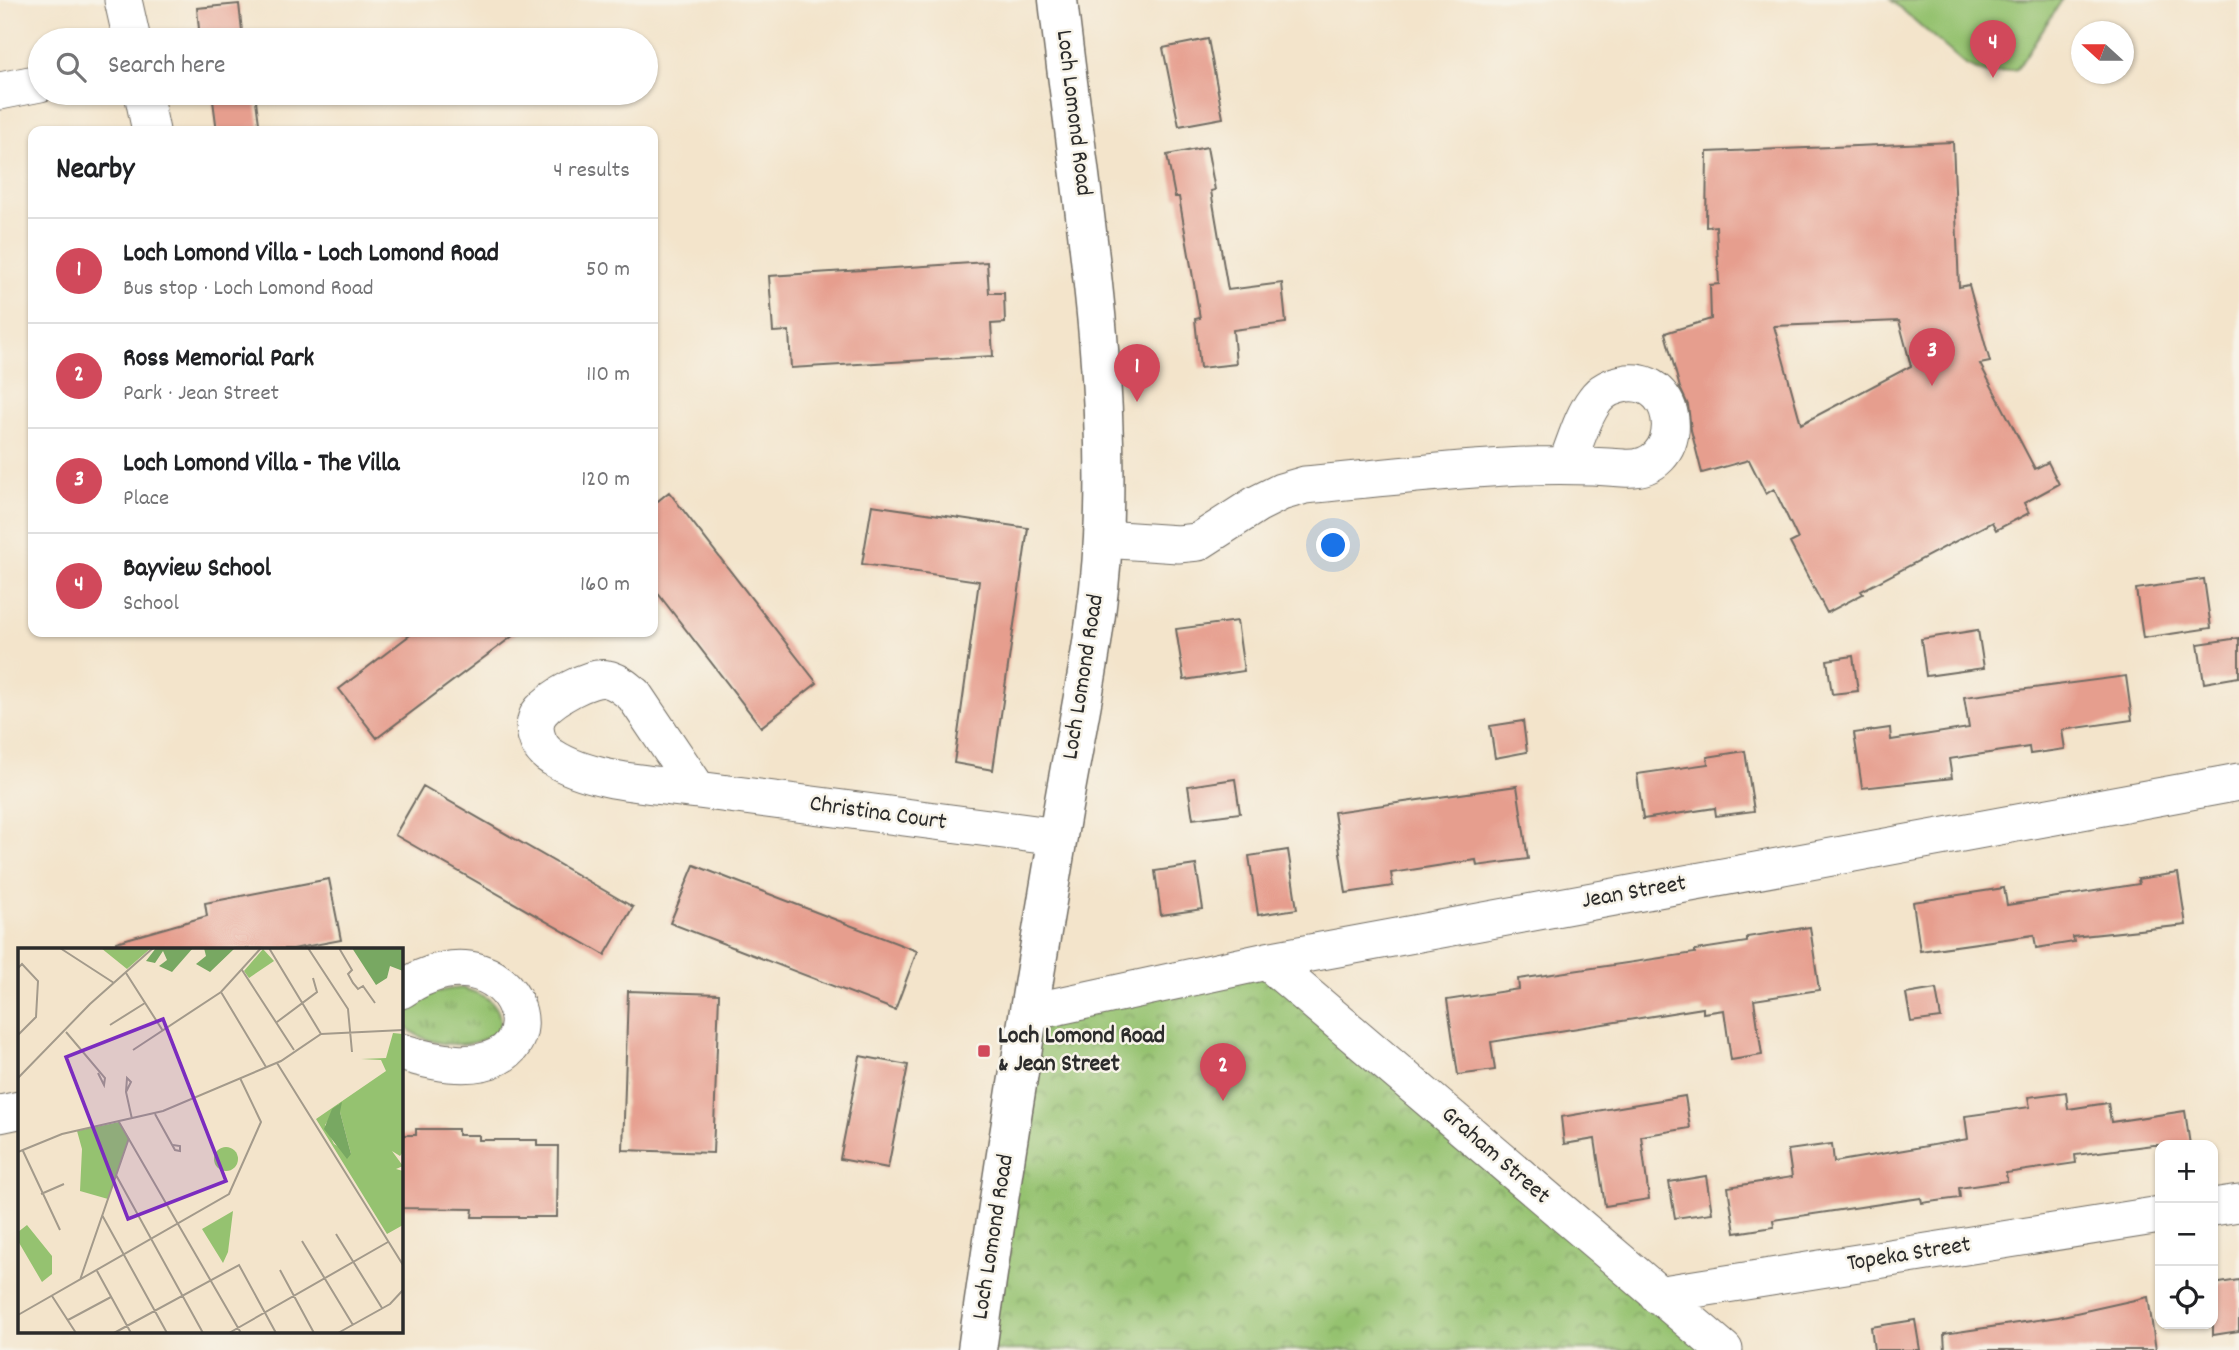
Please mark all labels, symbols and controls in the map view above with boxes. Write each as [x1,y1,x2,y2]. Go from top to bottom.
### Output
pin: 4 [1970,20,2016,78]
north arrow [2071,21,2134,84]
search box [28,28,658,105]
street label: Loch Lomond Road [1046,28,1100,198]
icon: search [52,48,90,86]
text: Search here [108,48,226,85]
text: Nearby [56,150,134,193]
text: 4 results [553,155,630,188]
text: Loch Lomond Villa - Loch Lomond Road [123,236,499,273]
text: 1 [76,254,82,287]
text: 50 m [586,254,630,287]
text: Bus stop · Loch Lomond Road [123,273,374,306]
pin: 3 [1909,328,1955,386]
text: Ross Memorial Park [123,341,314,378]
pin: 1 [1114,344,1160,402]
text: 2 [74,359,84,392]
text: 110 m [586,359,630,392]
text: Park · Jean Street [123,378,279,411]
text: Loch Lomond Villa - The Villa [123,446,399,483]
text: 3 [74,464,84,497]
text: 120 m [581,464,630,497]
text: Place [123,483,169,516]
your location [1316,528,1350,562]
text: Bayview School [123,551,271,588]
text: 4 [74,569,84,602]
text: 160 m [580,569,630,602]
text: School [123,588,179,621]
street label: Loch Lomond Road [1054,592,1114,762]
street label: Christina Court [807,788,949,840]
street label: Jean Street [1579,867,1689,919]
inset map [18,948,402,1332]
place label: Loch Lomond Road & Jean Street [998,1020,1165,1082]
marker: Loch Lomond Road & Jean Street [976,1043,992,1059]
pin: 2 [1200,1043,1246,1101]
street label: Graham Street [1433,1099,1557,1213]
map controls [2155,1140,2218,1329]
button: + [2155,1140,2218,1203]
street label: Loch Lomond Road [964,1152,1024,1322]
button: − [2155,1203,2218,1266]
street label: Topeka Street [1845,1228,1973,1282]
button: locate [2155,1266,2218,1329]

